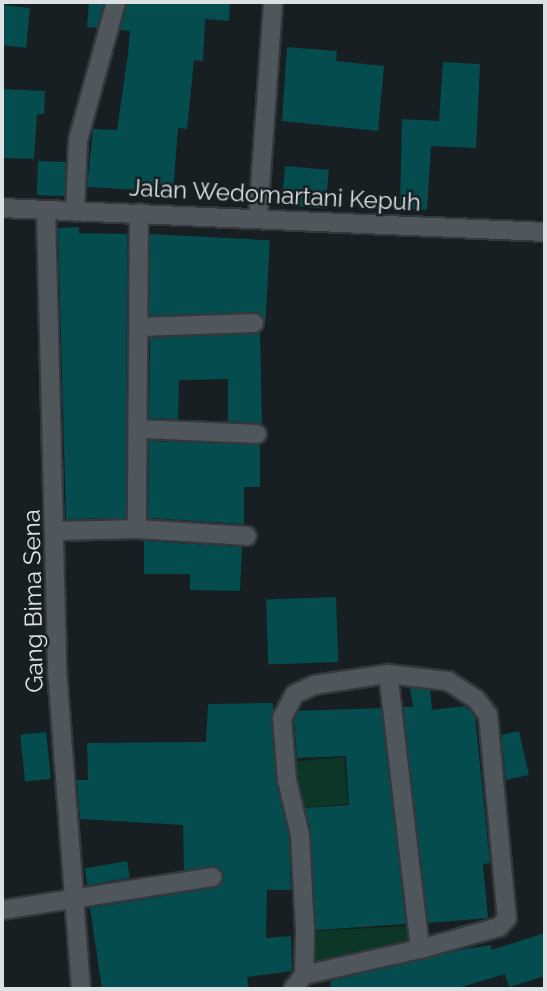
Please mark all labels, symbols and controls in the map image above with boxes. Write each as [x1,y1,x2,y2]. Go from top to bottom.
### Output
street label: Jalan Wedomartani Kepuh [128,173,422,217]
street label: Gang Bima Sena [17,509,49,693]

